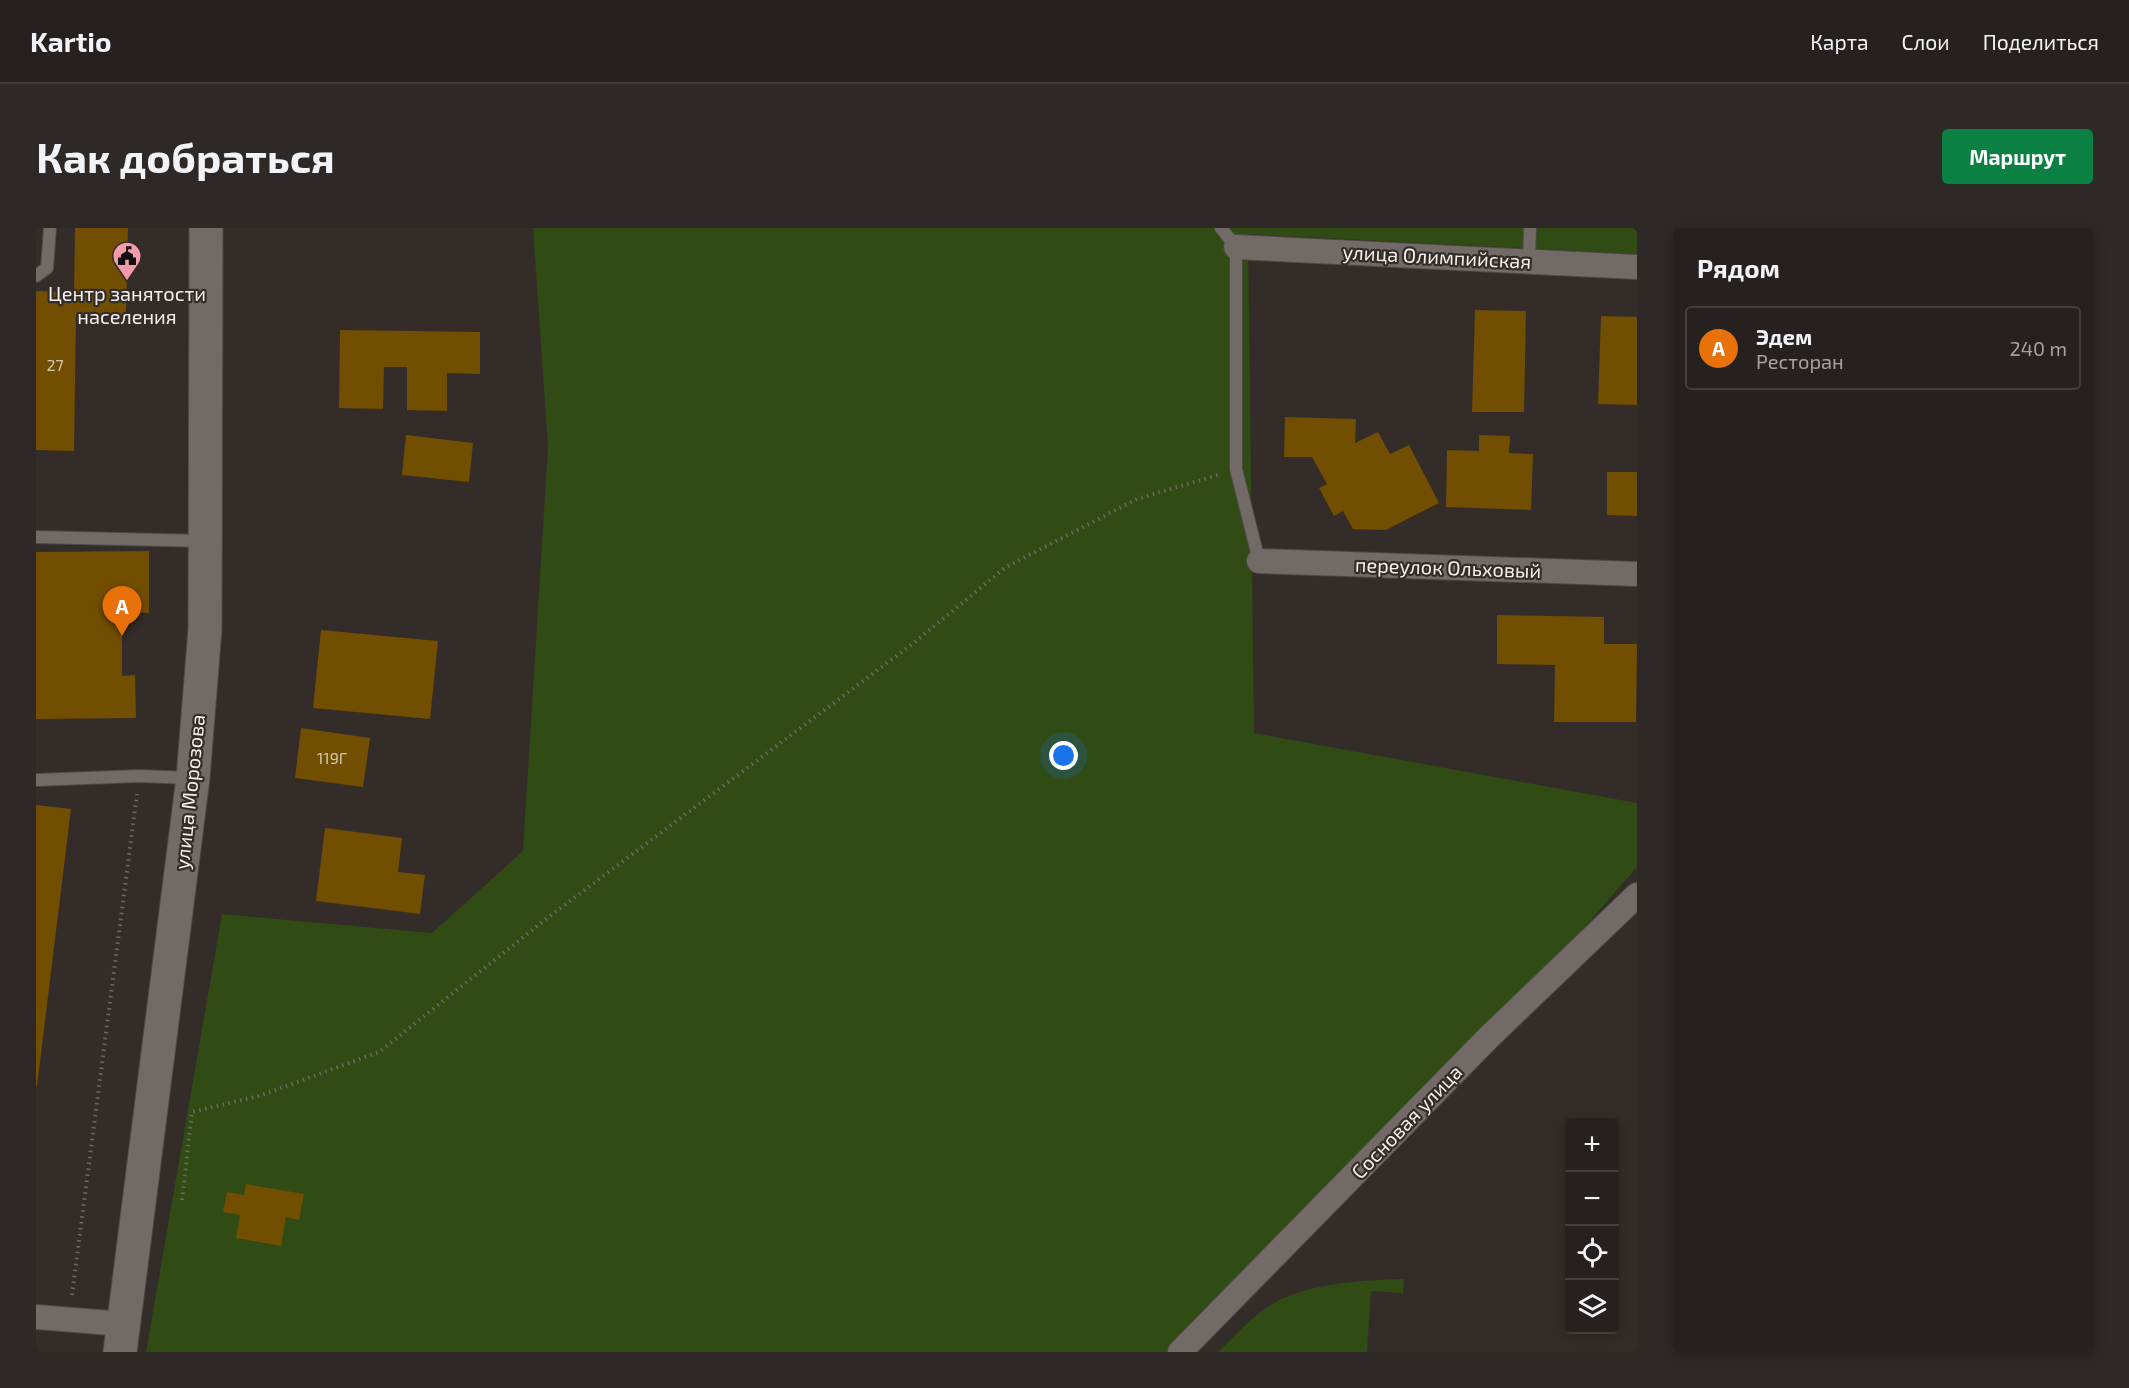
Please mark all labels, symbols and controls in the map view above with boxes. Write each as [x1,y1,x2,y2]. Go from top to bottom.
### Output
text: Kartio [30,24,111,58]
text: Карта [1810,29,1869,54]
text: Слои [1902,29,1950,54]
text: Поделиться [1983,29,2099,54]
button: Маршрут [1942,129,2093,184]
text: Как добраться [36,131,335,181]
street label: улица Олимпийская [1342,239,1532,274]
public building icon: Центр занятости населения [111,240,143,282]
text: Рядом [1697,252,1780,283]
place label: Центр занятости населения [48,281,206,328]
text: Эдем [1756,323,1812,349]
text: A [1712,336,1725,360]
text: 240 m [2009,336,2067,360]
text: Ресторан [1756,349,1844,373]
house number: 27 [46,355,64,374]
street label: переулок Ольховый [1354,552,1542,583]
pin: A [102,586,142,636]
street label: улица Морозова [169,713,210,871]
your location [1049,741,1078,770]
house number: 119Г [317,748,347,767]
street label: Сосновая улица [1346,1059,1467,1184]
map controls [1565,1118,1619,1334]
button: + [1565,1118,1619,1172]
button: − [1565,1172,1619,1226]
button: locate [1565,1226,1619,1280]
button: layers [1565,1280,1619,1334]

